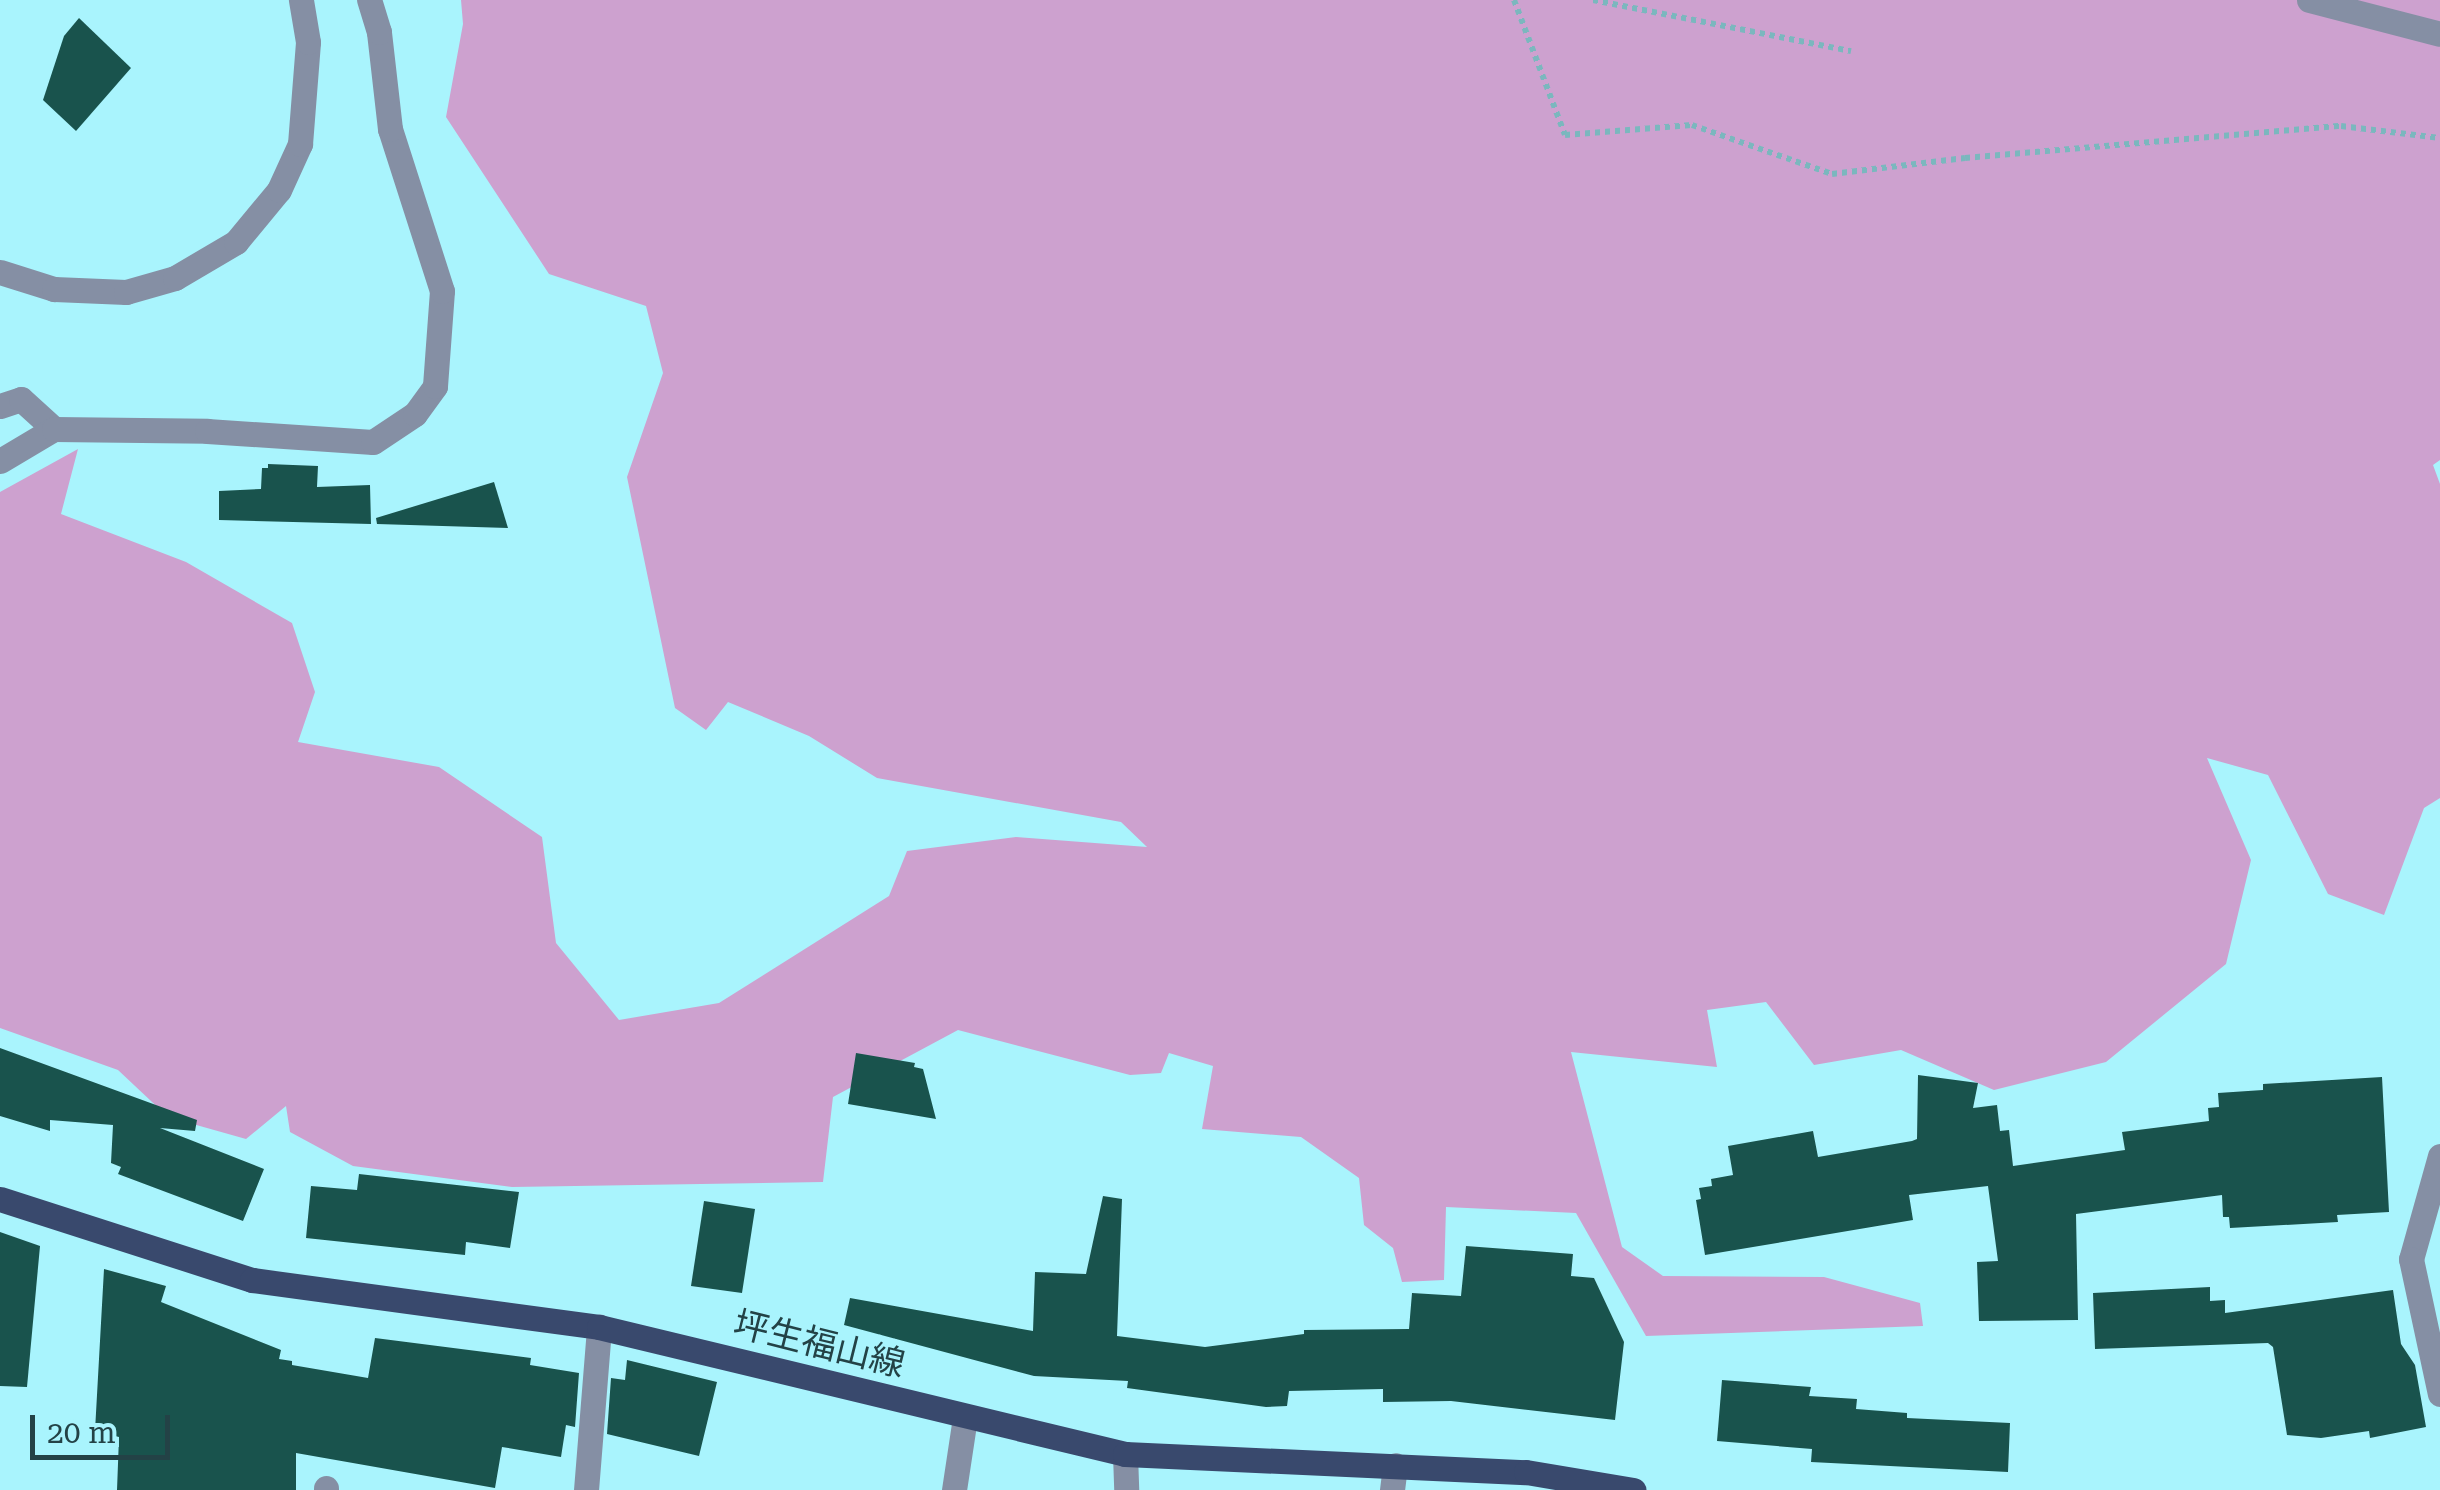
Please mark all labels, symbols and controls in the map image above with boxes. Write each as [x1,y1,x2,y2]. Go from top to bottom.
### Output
street label: 坪生福山線 [729,1303,909,1387]
scale bar [35,1395,175,1457]
text: 20 m [47,1415,116,1450]

